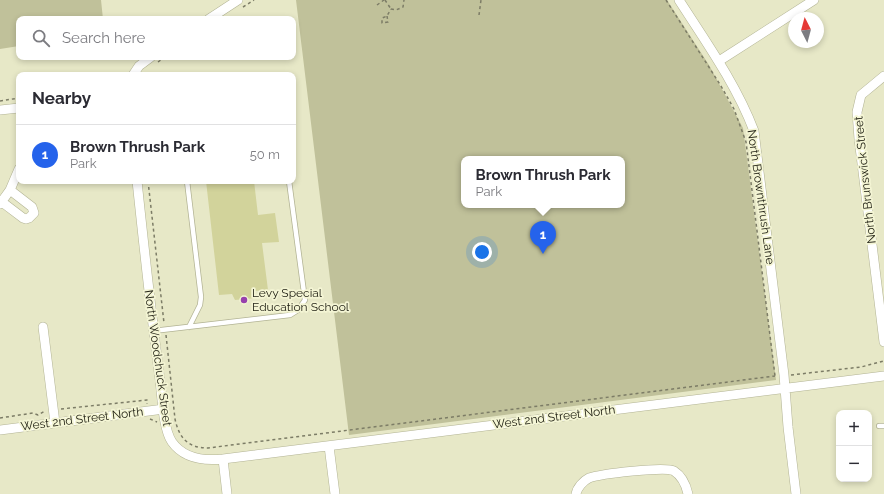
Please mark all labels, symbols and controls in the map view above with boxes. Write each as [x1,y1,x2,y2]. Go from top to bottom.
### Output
north arrow [788,12,824,48]
search box [16,16,296,60]
icon: search [30,27,52,49]
text: Search here [62,29,145,47]
text: Nearby [32,88,91,108]
street label: North Brunswick Street [851,115,879,245]
street label: North Brownthrush Lane [745,129,777,265]
text: Brown Thrush Park [70,138,205,156]
text: 1 [42,147,48,162]
text: 50 m [250,147,280,162]
text: Park [70,156,97,171]
popup [461,156,625,208]
text: Brown Thrush Park [475,166,611,184]
text: Park [475,184,502,199]
pin: 1 [530,221,556,254]
your location [472,242,492,262]
place label: Levy Special Education School [252,286,350,314]
street label: North Woodchuck Street [141,289,175,427]
marker: Levy Special Education School [239,295,249,305]
street label: West 2nd Street North [492,403,616,431]
street label: West 2nd Street North [20,405,144,433]
map controls [836,410,872,482]
button: + [836,410,872,446]
button: − [836,446,872,482]

